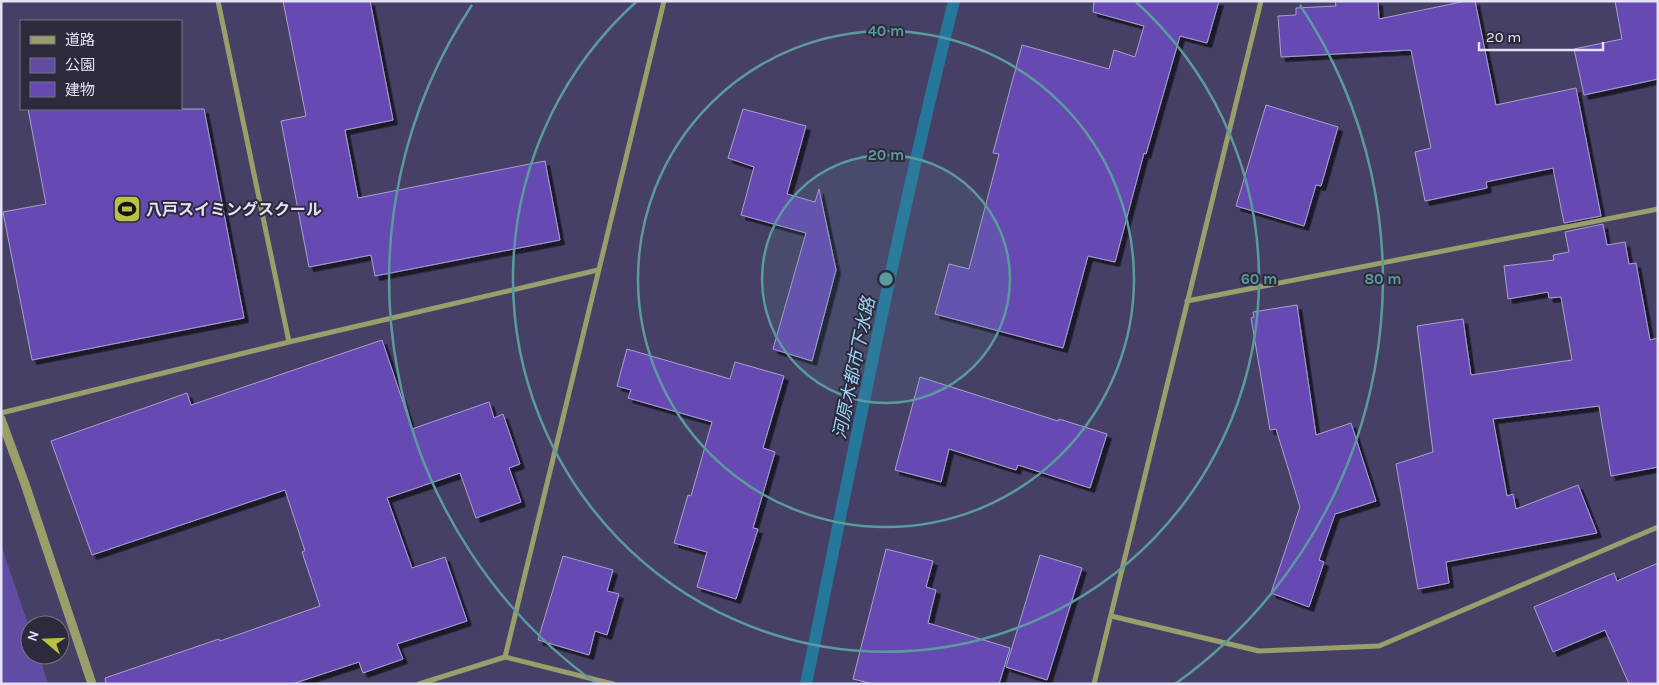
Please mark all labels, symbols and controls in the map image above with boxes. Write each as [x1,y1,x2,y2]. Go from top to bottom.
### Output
legend [20,20,182,110]
scale bar [1479,20,1603,52]
text: 40 m [868,22,904,40]
text: 20 m [1486,28,1521,46]
text: 道路 [65,31,95,49]
text: 公園 [65,56,95,74]
text: 建物 [65,81,95,99]
text: 20 m [868,146,904,164]
sports icon: 八戸スイミングスクール [112,194,142,224]
place label: 八戸スイミングスクール [146,200,322,219]
centre of rings [877,270,895,288]
text: 60 m [1241,270,1277,288]
text: 80 m [1364,270,1402,288]
water label: 河原木都市下水路 [828,293,880,441]
north arrow [20,615,70,665]
text: N [24,628,43,643]

